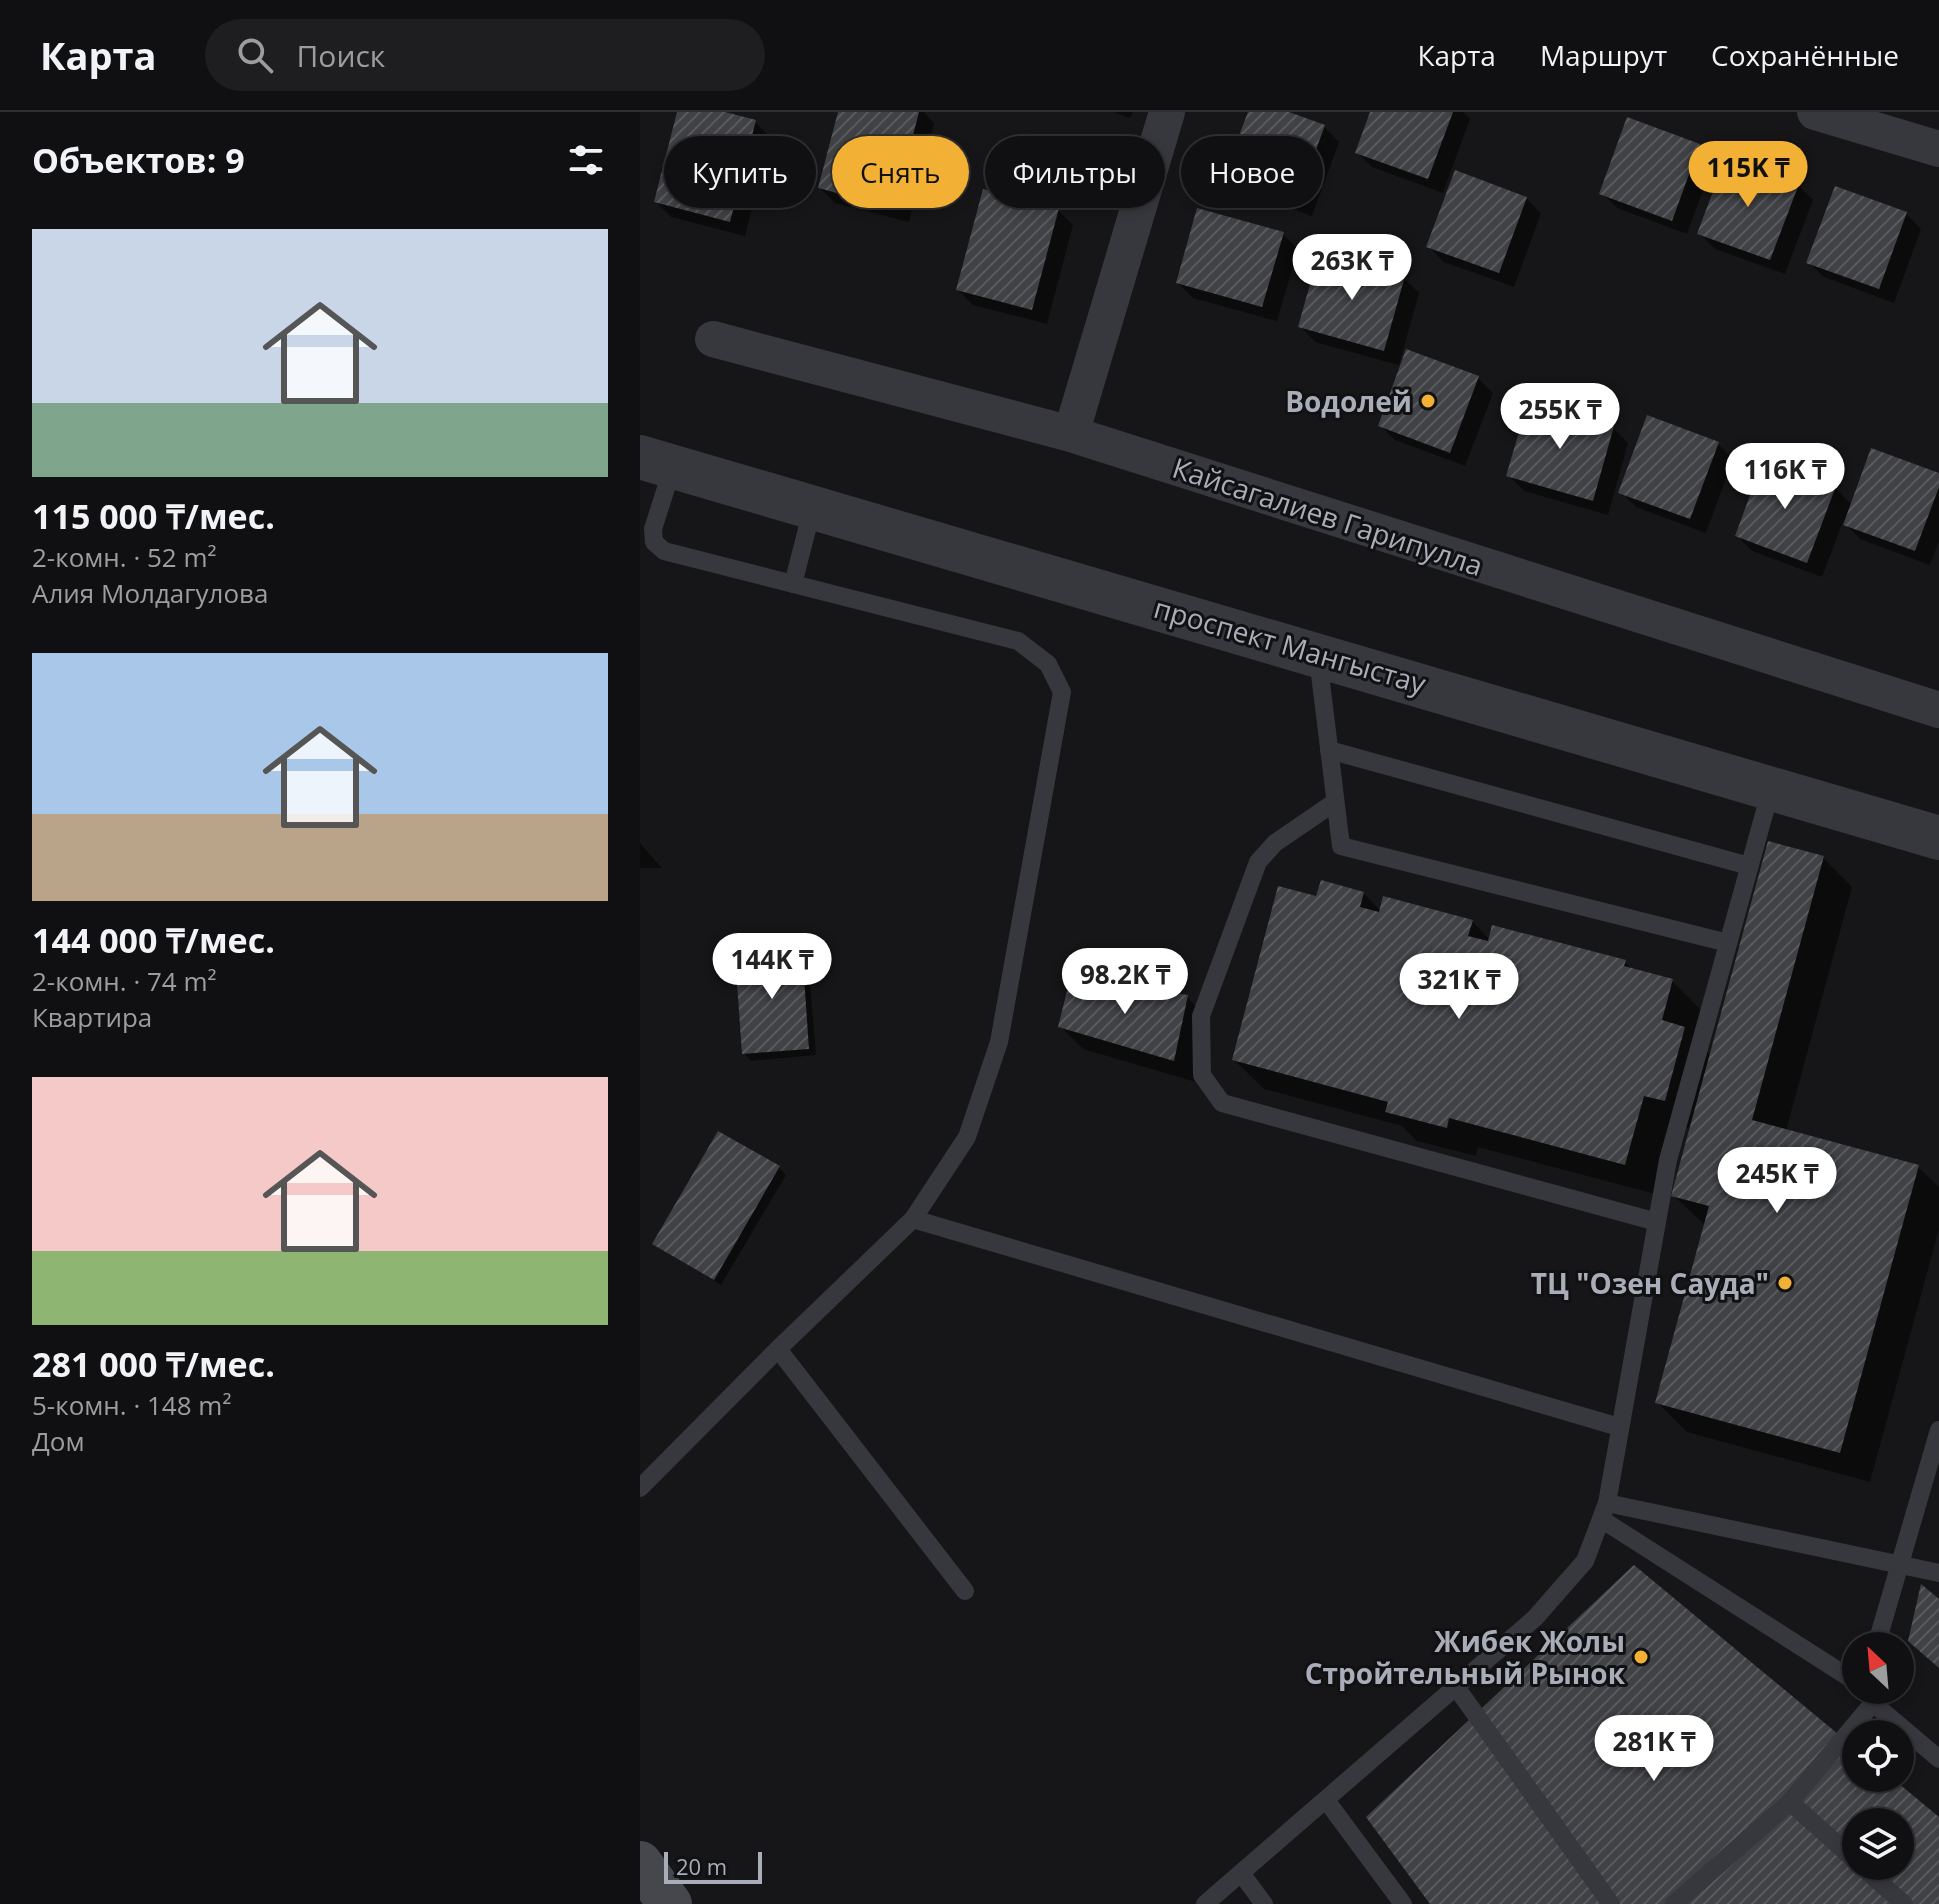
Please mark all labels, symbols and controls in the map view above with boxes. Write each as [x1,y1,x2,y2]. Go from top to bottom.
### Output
search box [205,19,765,91]
text: Карта [40,29,157,81]
icon: search [233,33,277,77]
text: Поиск [297,35,385,76]
text: Карта [1417,36,1496,74]
text: Маршрут [1540,36,1667,74]
text: Сохранённые [1711,36,1899,74]
chip: Купить [664,136,816,208]
chip: Снять [832,136,969,208]
chip: Фильтры [985,136,1165,208]
chip: Новое [1181,136,1323,208]
text: Объектов: 9 [32,137,245,183]
icon: filters [564,138,608,182]
pin: 115K ₸ [1683,141,1813,209]
text: 115K ₸ [1707,149,1789,185]
pin: 263K ₸ [1287,234,1417,302]
text: 263K ₸ [1311,242,1393,278]
icon: home [248,281,392,425]
place label: Водолей [1285,382,1412,420]
pin: 255K ₸ [1495,383,1625,451]
text: 255K ₸ [1519,391,1601,427]
marker: Водолей [1419,392,1437,410]
pin: 116K ₸ [1720,443,1850,511]
street label: Кайсагалиев Гарипулла [1168,448,1488,584]
text: 116K ₸ [1744,451,1826,487]
text: 115 000 ₸/мес. [32,493,275,539]
text: 2-комн. · 52 m² [32,539,217,575]
text: Алия Молдагулова [32,575,268,611]
street label: проспект Мангыстау [1150,588,1431,702]
icon: home [248,705,392,849]
text: 144 000 ₸/мес. [32,917,275,963]
pin: 144K ₸ [707,933,837,1001]
text: 144K ₸ [731,941,813,977]
pin: 98.2K ₸ [1051,948,1199,1016]
pin: 321K ₸ [1394,953,1524,1021]
text: 98.2K ₸ [1080,956,1170,992]
text: 321K ₸ [1418,961,1500,997]
text: 2-комн. · 74 m² [32,963,217,999]
text: Квартира [32,999,152,1035]
icon: home [248,1129,392,1273]
pin: 245K ₸ [1712,1147,1842,1215]
text: 245K ₸ [1736,1155,1818,1191]
place label: ТЦ "Озен Сауда" [1531,1264,1769,1302]
marker: ТЦ "Озен Сауда" [1776,1274,1794,1292]
text: 281 000 ₸/мес. [32,1341,275,1387]
text: 5-комн. · 148 m² [32,1387,231,1423]
text: Дом [32,1423,85,1459]
place label: Жибек Жолы Стройтельный Рынок [1305,1622,1626,1692]
north arrow [1842,1632,1914,1704]
map controls [1842,1632,1914,1880]
marker: Жибек Жолы Стройтельный Рынок [1632,1648,1650,1666]
pin: 281K ₸ [1589,1715,1719,1783]
button: locate [1842,1720,1914,1792]
text: 281K ₸ [1613,1723,1695,1759]
button: layers [1842,1808,1914,1880]
scale bar [664,1848,762,1884]
text: 20 m [676,1851,727,1881]

